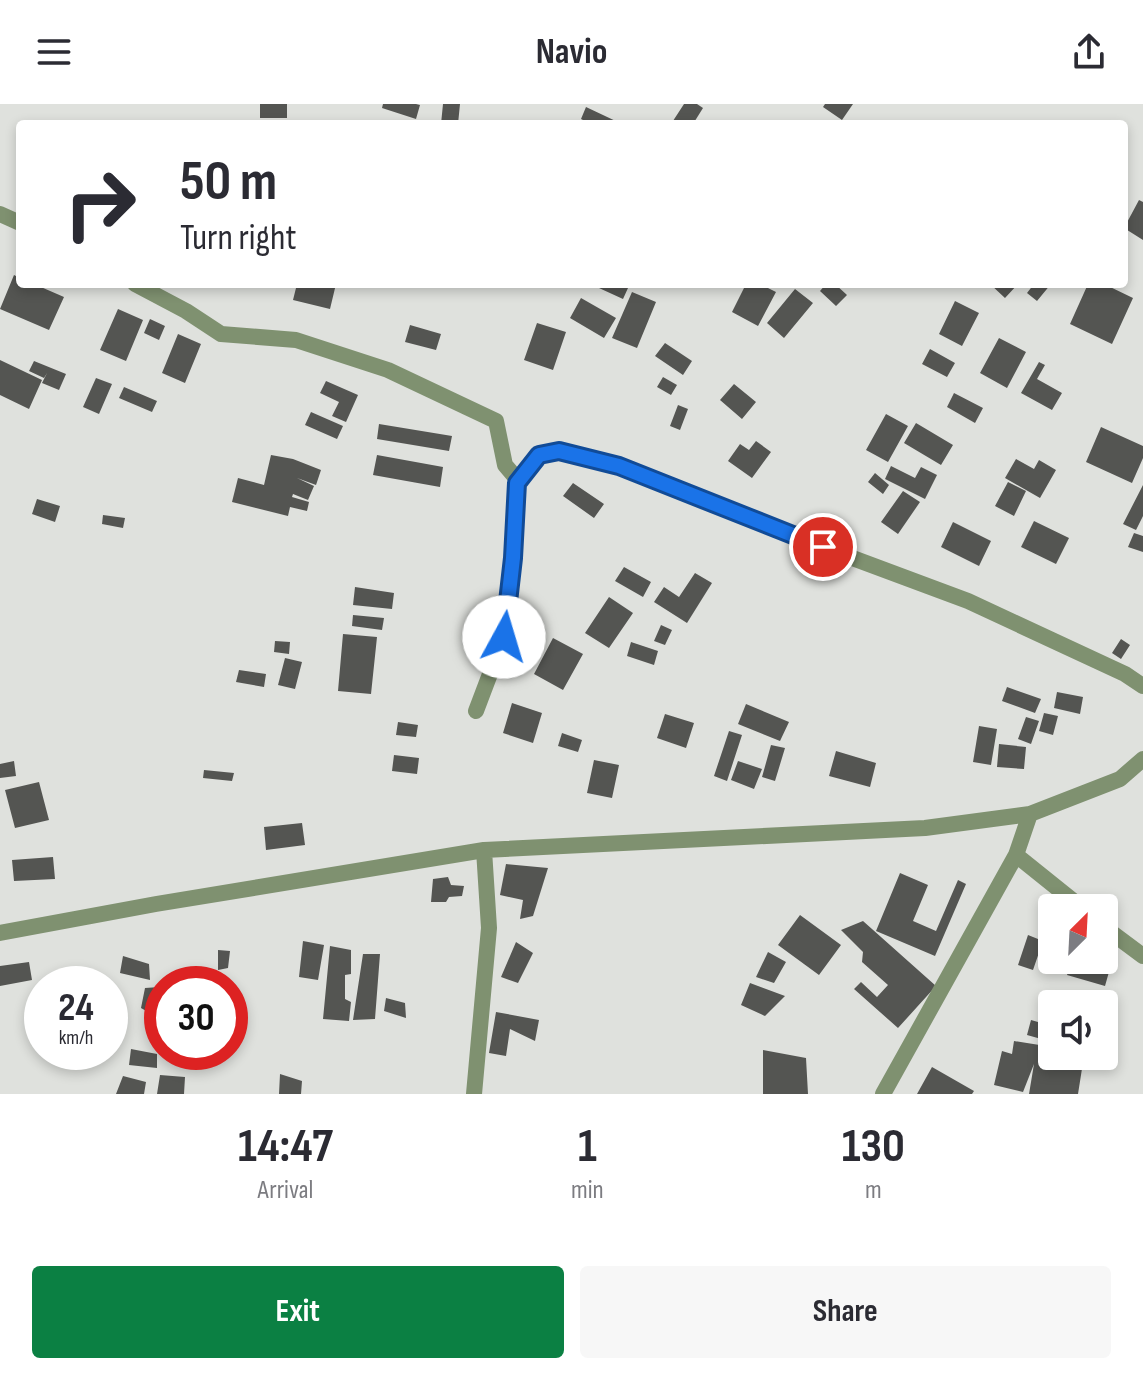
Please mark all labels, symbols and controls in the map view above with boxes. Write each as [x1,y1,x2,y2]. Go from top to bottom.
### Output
icon: menu [32,30,76,74]
icon: share [1067,30,1111,74]
text: Navio [536,31,607,74]
text: 50 m [180,149,277,216]
icon: right [48,152,152,256]
text: Turn right [180,217,297,260]
pin [789,513,857,581]
icon: arrive [801,525,845,569]
position arrow [462,595,546,679]
north arrow [1038,894,1118,974]
map controls [1038,894,1118,1070]
speed limit sign: 30 [144,966,248,1070]
text: 24 [58,984,94,1032]
button: sound [1038,990,1118,1070]
text: km/h [59,1026,93,1050]
text: 14:47 [238,1118,333,1175]
text: 1 [578,1118,597,1175]
text: 130 [842,1118,905,1175]
text: Arrival [258,1175,313,1206]
text: min [571,1175,604,1206]
text: m [865,1175,882,1206]
button: Exit [32,1266,564,1358]
button: Share [580,1266,1111,1358]

